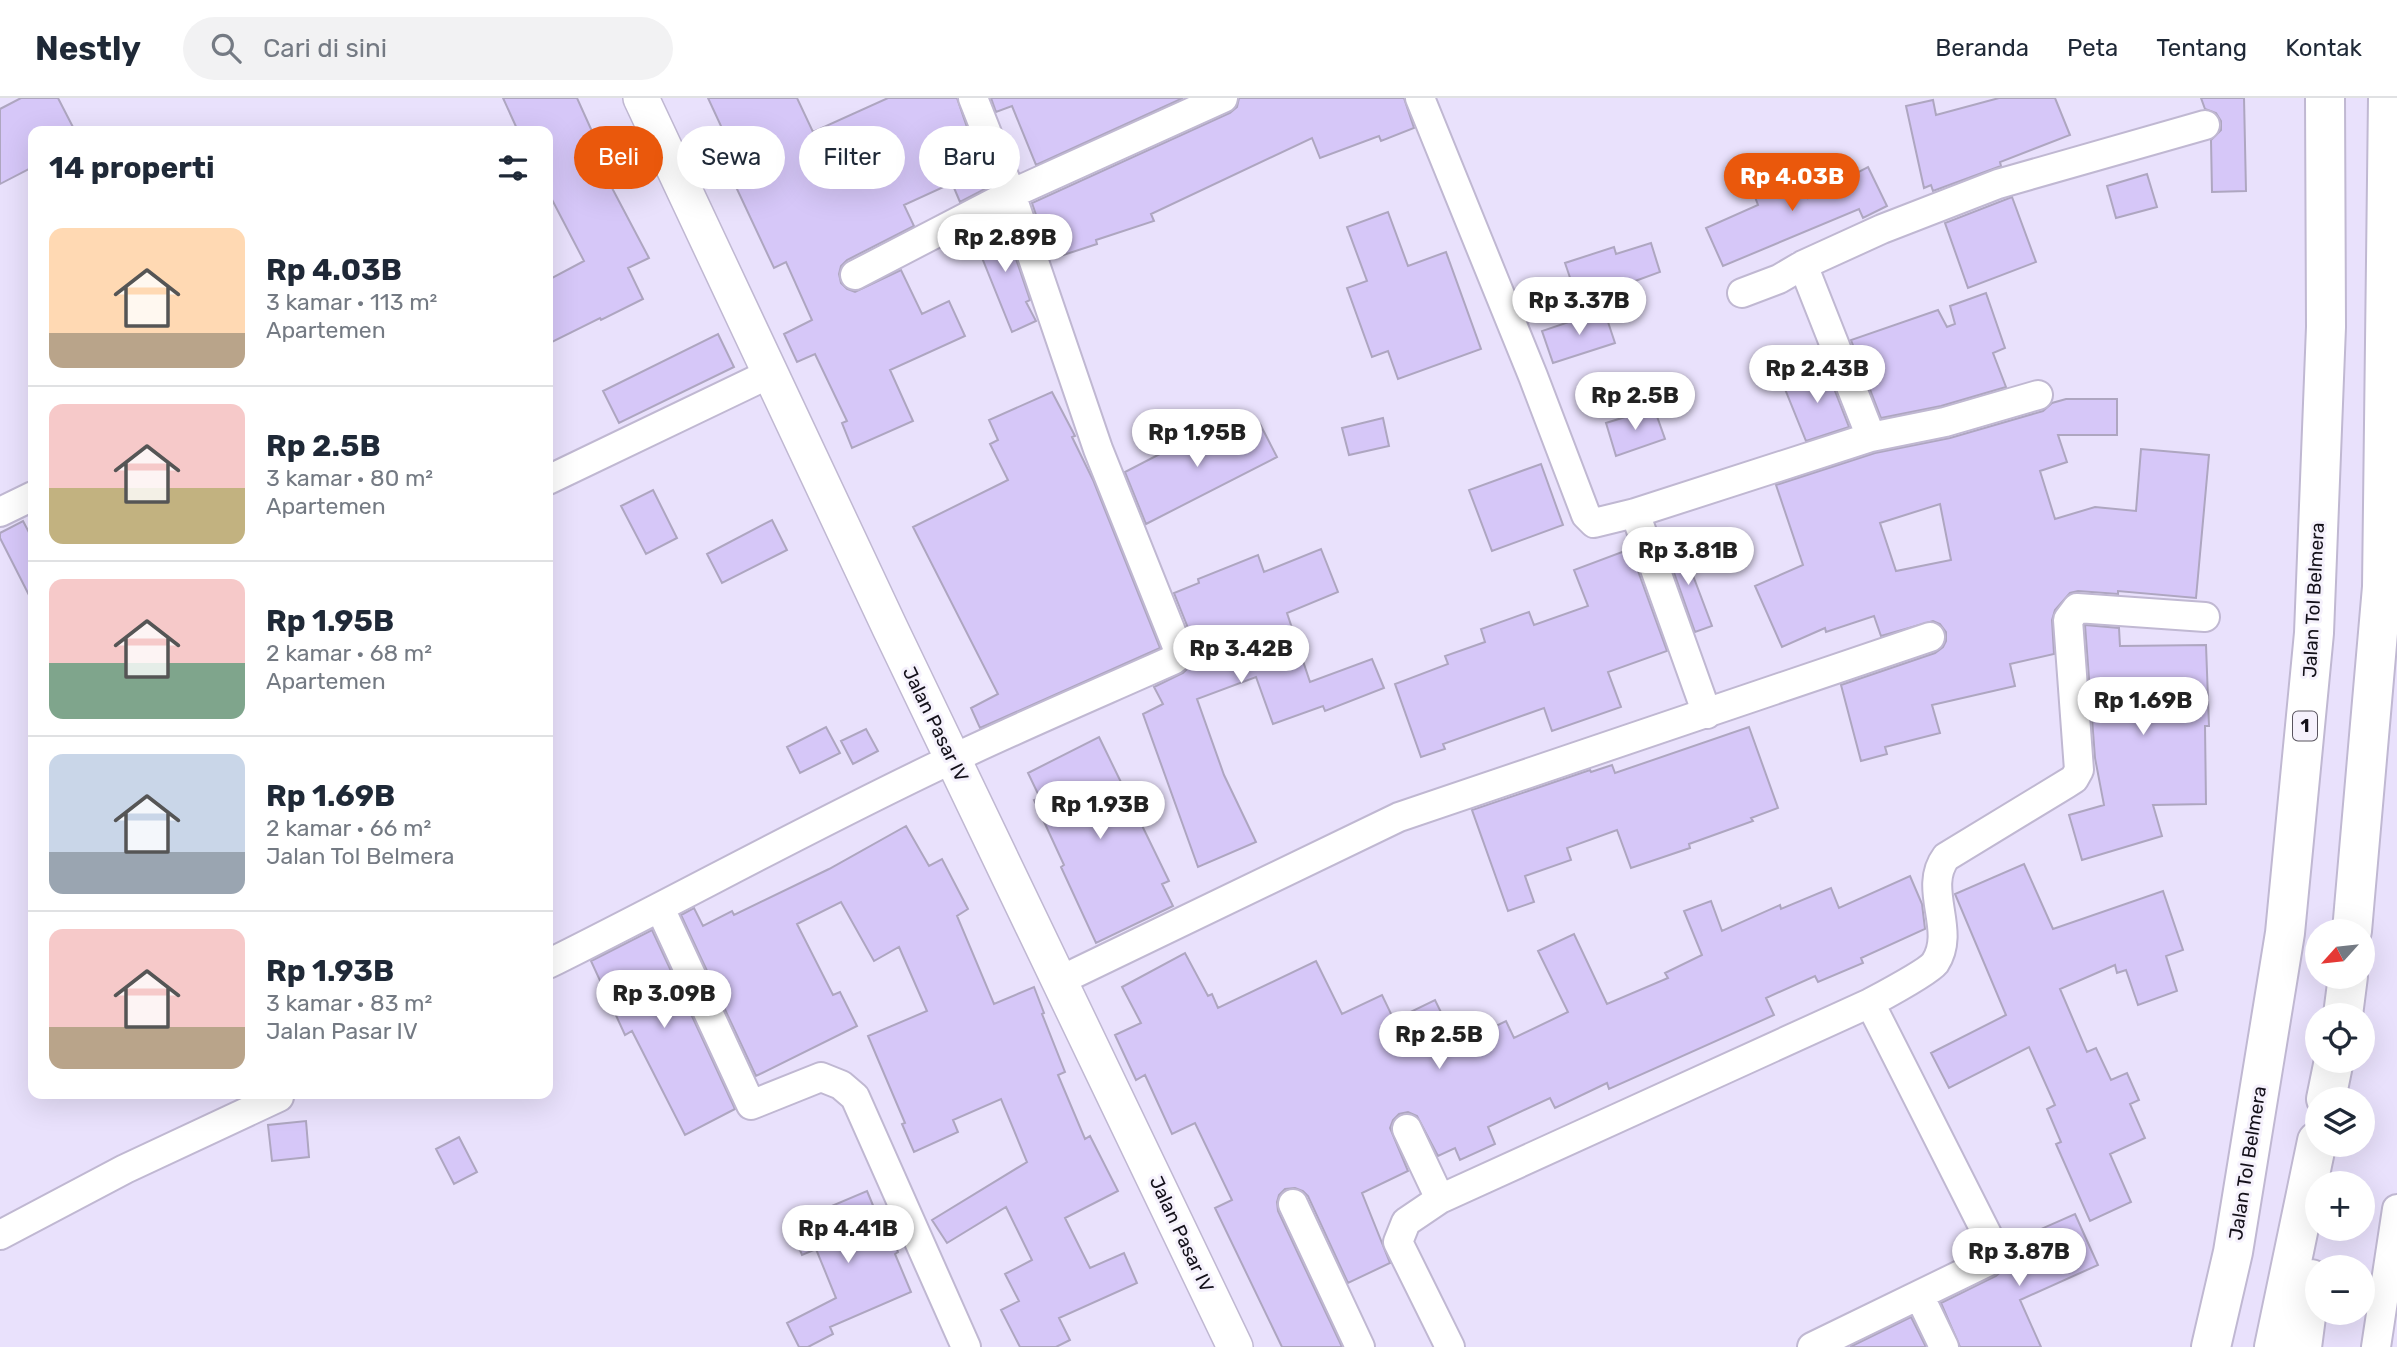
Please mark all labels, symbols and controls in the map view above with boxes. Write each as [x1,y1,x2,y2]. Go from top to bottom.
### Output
search box [183,17,673,80]
text: Nestly [35,29,141,68]
icon: search [207,29,245,67]
text: Cari di sini [263,33,387,64]
text: Beranda [1935,34,2029,62]
text: Peta [2067,34,2118,62]
text: Tentang [2156,34,2247,62]
text: Kontak [2285,34,2362,62]
chip: Beli [574,126,663,189]
chip: Sewa [677,126,785,189]
chip: Filter [799,126,905,189]
chip: Baru [919,126,1020,189]
icon: filters [494,149,532,187]
text: 14 properti [49,150,215,186]
pin: Rp 4.03B [1720,153,1864,213]
text: Rp 4.03B [1740,162,1844,190]
pin: Rp 2.89B [933,214,1077,274]
text: Rp 2.89B [953,223,1057,251]
text: Rp 4.03B [266,252,402,288]
icon: home [105,256,189,340]
pin: Rp 3.37B [1507,278,1651,337]
text: Rp 3.37B [1528,286,1630,314]
text: 3 kamar · 113 m² [266,288,437,316]
text: Apartemen [266,316,386,344]
pin: Rp 2.43B [1745,345,1889,405]
text: Rp 2.43B [1765,354,1869,382]
pin: Rp 2.5B [1570,372,1700,432]
text: Rp 2.5B [1591,381,1679,409]
pin: Rp 1.95B [1125,410,1269,469]
text: Rp 1.95B [1148,418,1246,446]
text: Rp 2.5B [266,428,381,464]
icon: home [105,432,189,516]
text: 3 kamar · 80 m² [266,464,433,492]
text: Apartemen [266,492,386,520]
street label: Jalan Tol Belmera [2298,522,2329,678]
pin: Rp 3.81B [1616,528,1760,587]
text: Rp 3.81B [1638,536,1738,564]
text: Rp 1.95B [266,603,394,639]
icon: home [105,607,189,691]
pin: Rp 3.42B [1169,626,1313,685]
text: Rp 3.42B [1189,634,1293,662]
text: 2 kamar · 68 m² [266,639,432,667]
street label: Jalan Pasar IV [898,663,973,786]
text: Apartemen [266,667,386,695]
pin: Rp 1.69B [2071,678,2215,737]
text: Rp 1.69B [2093,686,2193,714]
road number: 1 [2293,712,2317,740]
text: Rp 1.69B [266,778,395,814]
icon: home [105,782,189,866]
pin: Rp 1.93B [1028,782,1172,841]
text: Rp 1.93B [1051,790,1149,818]
text: 2 kamar · 66 m² [266,814,431,842]
text: Jalan Tol Belmera [266,842,454,870]
north arrow [2305,919,2375,989]
map controls [2305,919,2375,1325]
text: Rp 1.93B [266,953,394,989]
icon: home [105,957,189,1041]
pin: Rp 3.09B [592,970,736,1030]
text: Rp 3.09B [612,979,716,1007]
text: 3 kamar · 83 m² [266,989,432,1017]
button: locate [2305,1003,2375,1073]
pin: Rp 2.5B [1374,1012,1504,1071]
text: Jalan Pasar IV [266,1017,418,1045]
text: Rp 2.5B [1395,1020,1483,1048]
street label: Jalan Tol Belmera [2224,1084,2271,1242]
button: layers [2305,1087,2375,1157]
button: + [2305,1171,2375,1241]
street label: Jalan Pasar IV [1145,1172,1218,1296]
pin: Rp 4.41B [776,1206,920,1265]
text: Rp 4.41B [798,1214,898,1242]
pin: Rp 3.87B [1947,1228,2091,1288]
text: Rp 3.87B [1968,1237,2070,1265]
button: − [2305,1255,2375,1325]

